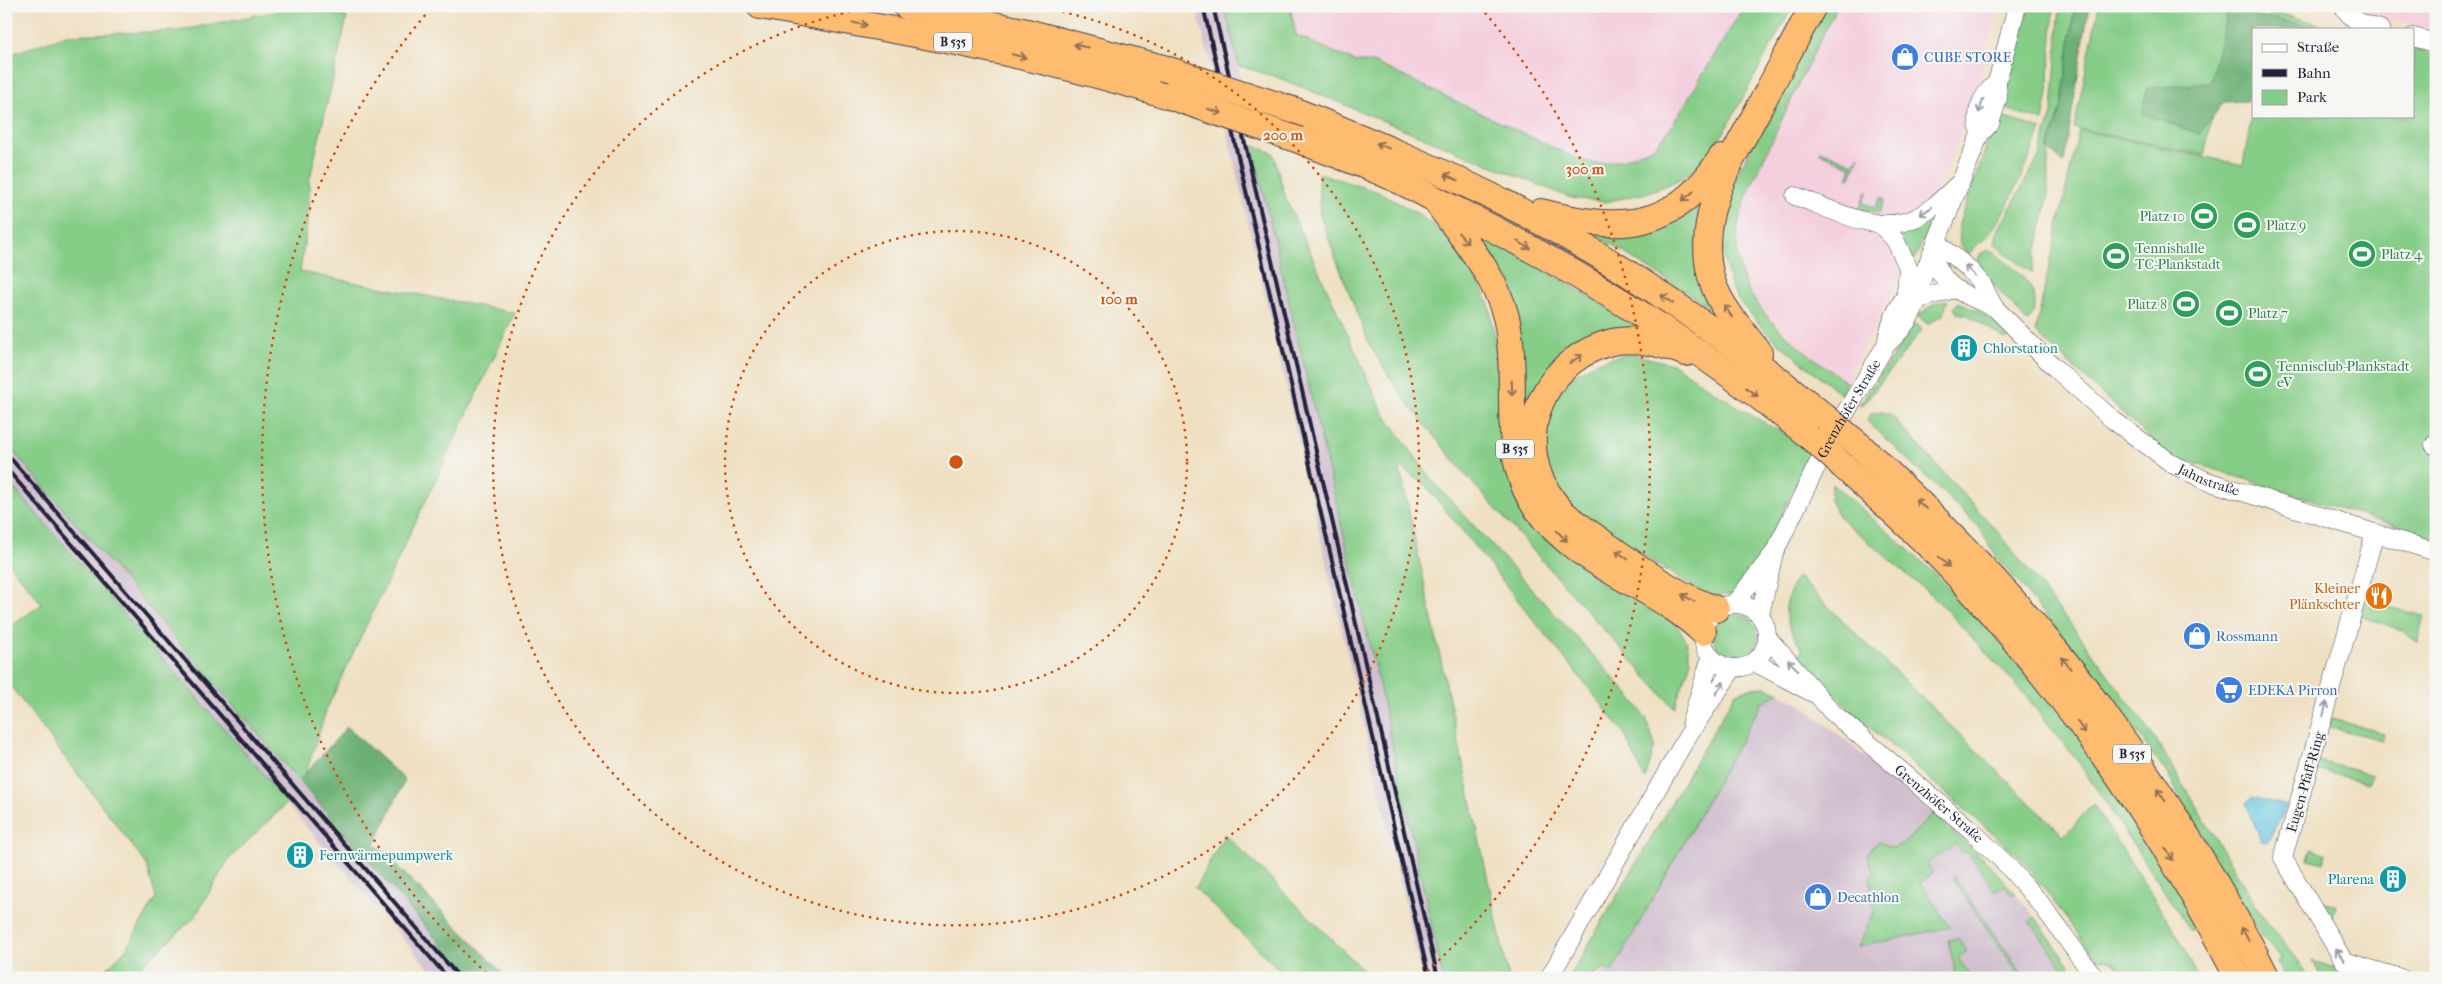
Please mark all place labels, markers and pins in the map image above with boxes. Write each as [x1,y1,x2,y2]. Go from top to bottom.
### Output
shop icon: CUBE STORE [1890,42,1920,72]
place label: CUBE STORE [1924,49,2012,66]
sports icon: Platz 10 [2189,201,2219,231]
place label: Platz 10 [2139,208,2185,225]
sports icon: Platz 9 [2232,210,2262,240]
place label: Platz 9 [2266,217,2306,234]
sports icon: Platz 4 [2347,239,2377,269]
place label: Tennishalle TC-Plankstadt [2135,240,2221,273]
sports icon: Tennishalle TC-Plankstadt [2101,241,2131,271]
place label: Platz 4 [2381,246,2423,263]
sports icon: Platz 8 [2171,289,2201,319]
place label: Platz 8 [2127,296,2167,313]
sports icon: Platz 7 [2214,298,2244,328]
place label: Platz 7 [2248,305,2288,322]
building icon: Chlorstation [1949,333,1979,363]
place label: Chlorstation [1983,340,2058,357]
place label: Tennisclub-Plankstadt eV [2277,358,2410,391]
sports icon: Tennisclub-Plankstadt eV [2243,359,2273,389]
centre of rings [947,453,965,471]
place label: Kleiner Plänkschter [2289,580,2360,613]
restaurant icon: Kleiner Plänkschter [2364,581,2394,611]
shop icon: Rossmann [2182,621,2212,651]
place label: Rossmann [2216,628,2278,645]
supermarket icon: EDEKA Pirron [2214,675,2244,705]
place label: EDEKA Pirron [2248,682,2337,699]
building icon: Fernwärmepumpwerk [285,840,315,870]
place label: Fernwärmepumpwerk [319,847,454,864]
building icon: Plarena [2378,864,2408,894]
place label: Plarena [2328,871,2375,888]
shop icon: Decathlon [1803,882,1833,912]
place label: Decathlon [1837,889,1899,906]

